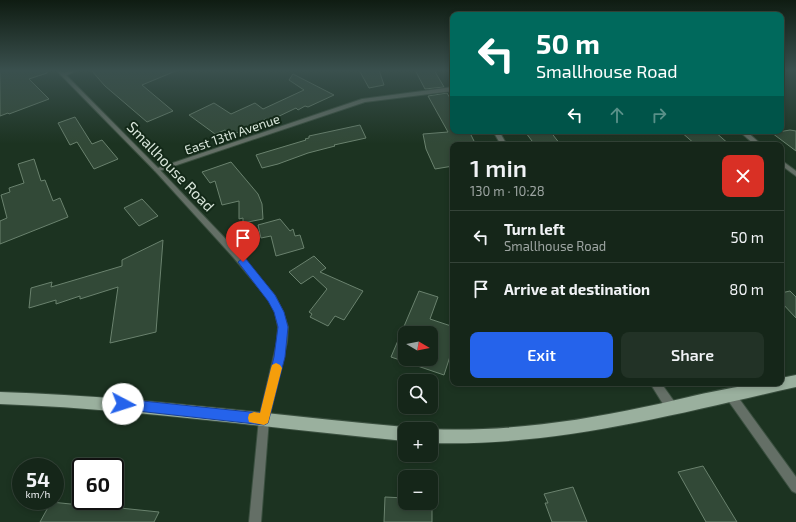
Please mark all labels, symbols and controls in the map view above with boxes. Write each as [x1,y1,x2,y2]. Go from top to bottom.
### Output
text: 50 m [536,26,600,60]
icon: left [470,28,522,80]
text: Smallhouse Road [536,60,678,82]
icon: left [564,104,586,126]
icon: ahead [606,104,628,126]
icon: right [648,104,670,126]
street label: East 13th Avenue [182,110,282,158]
street label: Smallhouse Road [124,117,218,215]
text: 1 min [470,153,527,182]
button: close [722,155,764,197]
text: 130 m · 10:28 [470,183,545,199]
text: Turn left [504,220,565,238]
pin [226,221,260,262]
icon: left [470,226,492,248]
icon: arrive [232,227,254,249]
text: 50 m [730,228,764,246]
text: Smallhouse Road [504,238,606,254]
icon: arrive [470,278,492,300]
text: Arrive at destination [504,280,650,298]
text: 80 m [729,280,764,298]
north arrow [398,326,438,366]
map controls [398,326,438,510]
button: Exit [470,332,613,378]
button: Share [621,332,764,378]
button: search [398,374,438,414]
position arrow [102,383,144,425]
button: + [398,422,438,462]
speed limit sign: 60 [72,458,124,510]
text: 54 [26,467,50,491]
button: − [398,470,438,510]
text: km/h [26,488,50,500]

